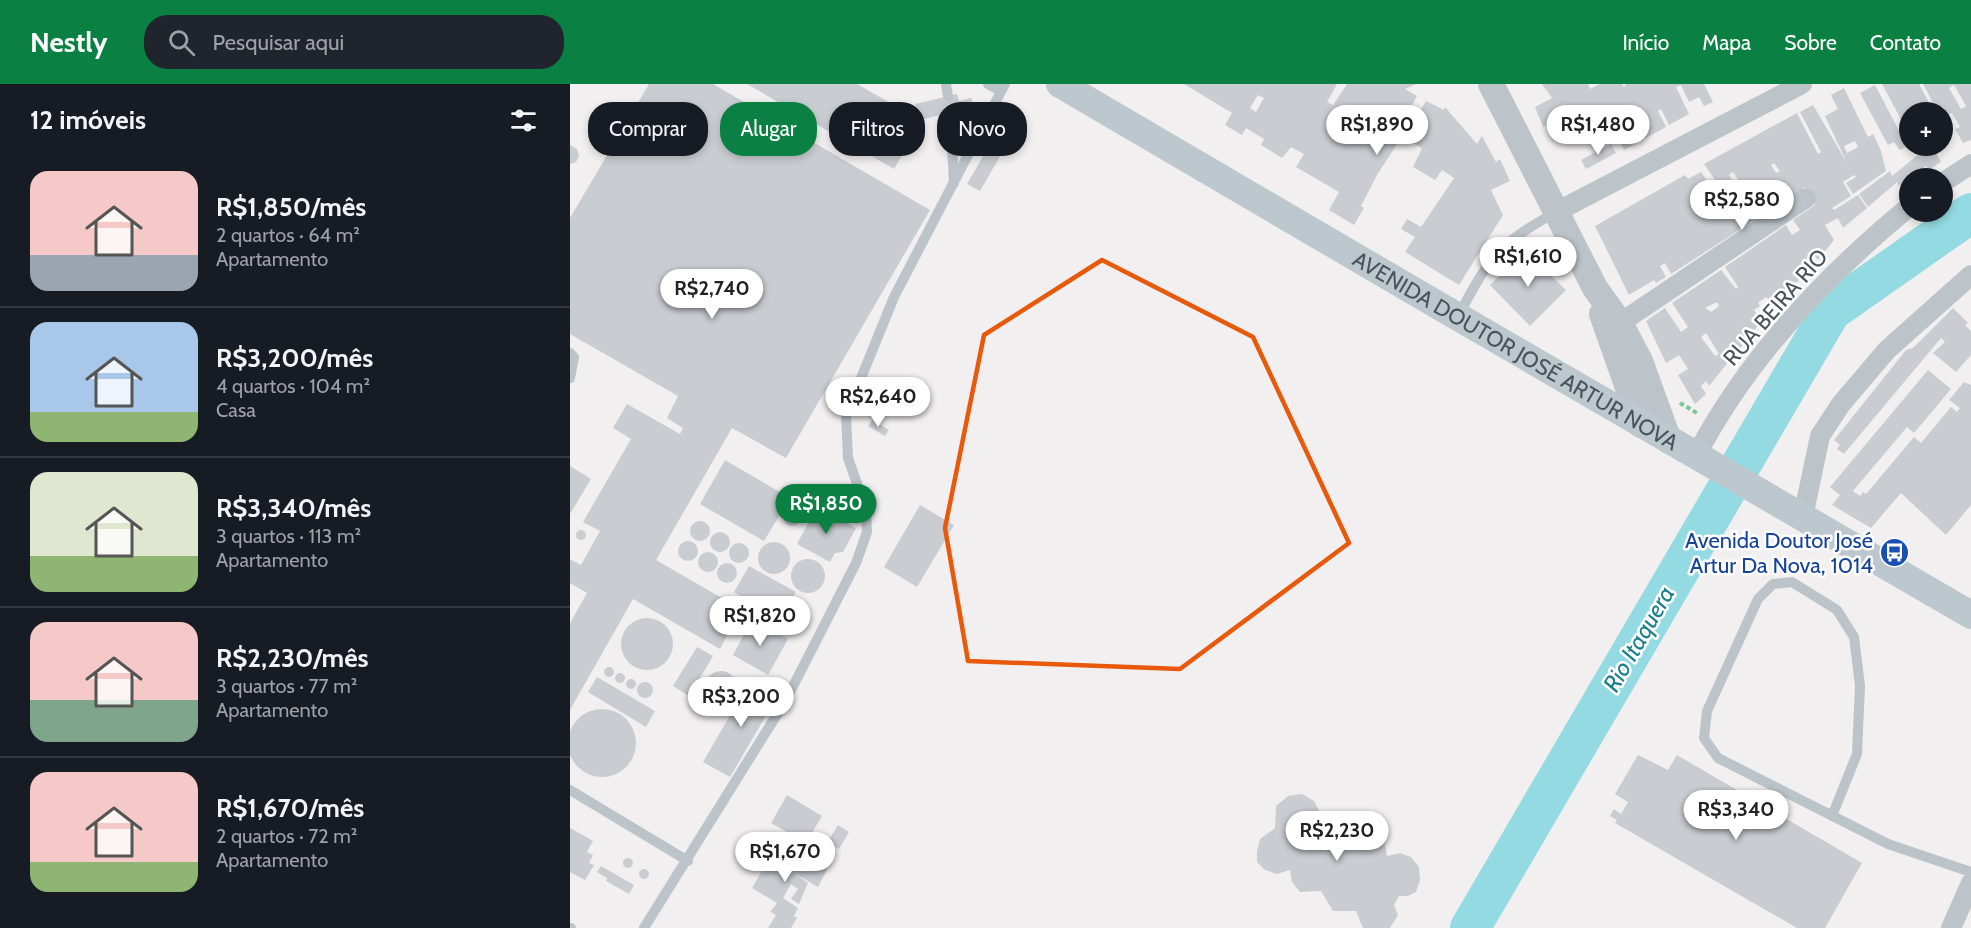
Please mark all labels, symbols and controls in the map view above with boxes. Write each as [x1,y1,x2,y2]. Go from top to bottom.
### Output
search box [144,15,564,69]
text: Nestly [30,25,108,59]
icon: search [165,26,198,59]
text: Pesquisar aqui [213,29,344,56]
text: Início [1622,30,1669,55]
text: Mapa [1702,30,1751,55]
text: Sobre [1784,30,1837,55]
text: Contato [1870,30,1941,55]
chip: Comprar [588,102,708,156]
chip: Alugar [720,102,817,156]
chip: Filtros [829,102,925,156]
chip: Novo [937,102,1027,156]
map controls [1899,102,1953,222]
button: + [1899,102,1953,156]
text: 12 imóveis [30,104,146,136]
icon: filters [507,104,540,137]
pin: R$1,890 [1322,105,1432,156]
pin: R$1,480 [1543,105,1653,156]
text: R$1,890 [1340,112,1414,136]
text: R$1,480 [1561,112,1635,136]
button: − [1899,168,1953,222]
pin: R$2,580 [1687,180,1797,231]
text: R$2,580 [1704,187,1780,211]
text: R$1,850/mês [216,191,366,223]
icon: home [78,195,150,267]
text: 2 quartos · 64 m² [216,223,360,247]
pin: R$1,610 [1473,237,1583,288]
street label: RUA BEIRA RIO [1717,243,1833,371]
text: R$1,610 [1494,244,1562,268]
street label: AVENIDA DOUTOR JOSÉ ARTUR NOVA [1348,246,1683,456]
text: Apartamento [216,247,328,271]
pin: R$2,740 [657,269,767,320]
text: R$2,740 [674,276,750,300]
text: R$3,200/mês [216,342,373,374]
icon: home [78,346,150,418]
text: 4 quartos · 104 m² [216,374,370,398]
pin: R$2,640 [823,377,933,428]
text: R$2,640 [839,384,917,408]
text: Casa [216,398,256,422]
pin: R$1,850 [771,484,881,535]
text: R$1,850 [789,491,863,515]
text: R$3,340/mês [216,492,371,524]
icon: home [78,496,150,568]
text: 3 quartos · 113 m² [216,524,361,548]
place label: Avenida Doutor José Artur Da Nova, 1014 [1685,527,1873,579]
bus stop icon: Avenida Doutor José Artur Da Nova, 1014 [1878,537,1910,569]
text: Apartamento [216,548,328,572]
water label: Rio Itaquera [1597,581,1680,697]
pin: R$1,820 [705,596,815,647]
text: R$1,820 [724,603,796,627]
text: R$2,230/mês [216,642,369,674]
icon: home [78,646,150,718]
text: 3 quartos · 77 m² [216,674,357,698]
pin: R$3,200 [686,677,796,728]
text: R$3,200 [702,684,780,708]
text: Apartamento [216,698,328,722]
pin: R$3,340 [1681,790,1791,841]
text: R$1,670/mês [216,792,364,824]
icon: home [78,796,150,868]
text: R$3,340 [1698,797,1774,821]
pin: R$2,230 [1282,811,1392,862]
text: R$2,230 [1300,818,1374,842]
text: 2 quartos · 72 m² [216,824,357,848]
pin: R$1,670 [730,832,840,883]
text: R$1,670 [749,839,821,863]
text: Apartamento [216,848,328,872]

